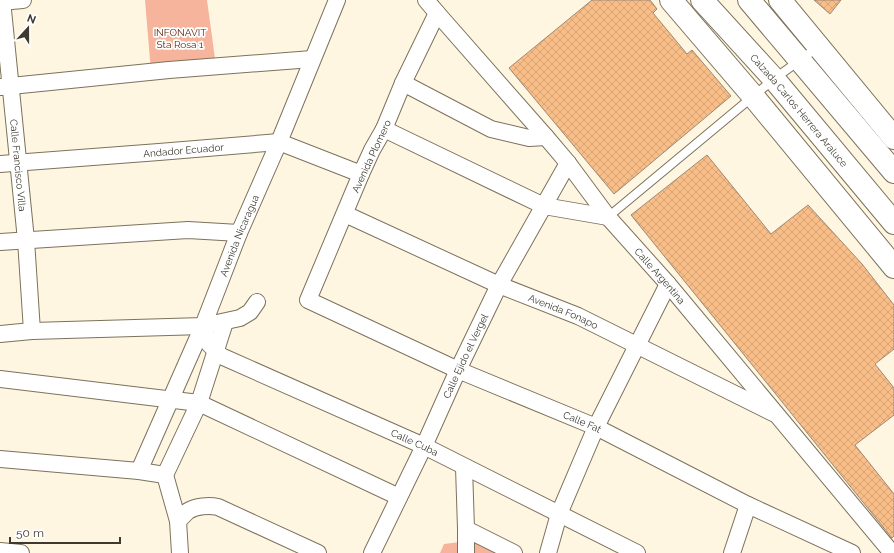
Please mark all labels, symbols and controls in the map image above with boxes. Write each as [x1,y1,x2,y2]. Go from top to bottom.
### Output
north arrow [8,8,48,48]
text: N [25,12,38,27]
park label: INFONAVIT Sta Rosa 1 [154,27,206,50]
street label: Calzada Carlos Herrera Araluce [748,52,850,169]
street label: Avenida Plomero [350,118,393,194]
street label: Calle Francisco Villa [8,119,28,212]
street label: Andador Ecuador [143,142,225,159]
street label: Avenida Nicaragua [218,193,261,278]
street label: Calle Argentina [632,246,687,306]
street label: Avenida Fonapo [527,292,600,331]
street label: Calle Ejido el Vergel [441,312,490,400]
street label: Calle Fat [562,409,604,435]
street label: Calle Cuba [389,427,440,458]
scale bar [10,519,120,545]
text: 50 m [16,526,44,540]

